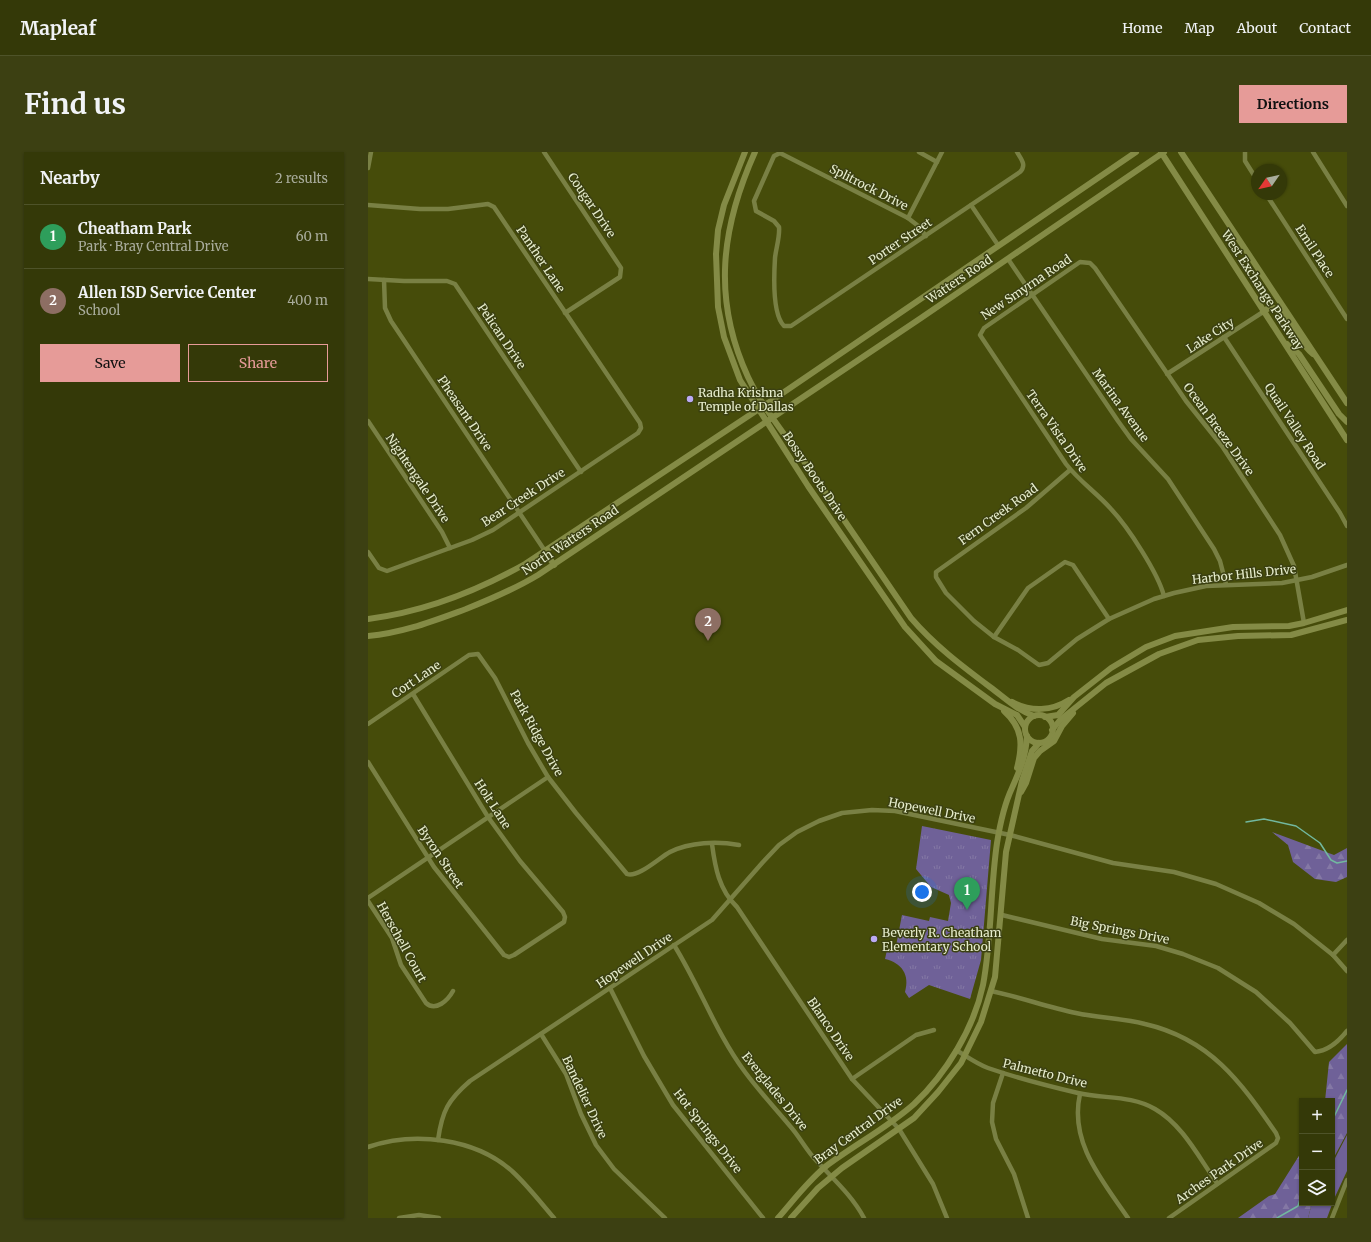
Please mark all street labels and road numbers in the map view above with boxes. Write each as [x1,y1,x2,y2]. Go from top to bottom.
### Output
street label: Splitrock Drive [827,161,911,213]
street label: Cougar Drive [565,170,619,240]
street label: Porter Street [865,214,935,268]
street label: Emil Place [1292,222,1338,280]
street label: Panther Lane [513,223,569,295]
street label: West Exchange Parkway [1218,226,1307,353]
street label: Watters Road [922,251,995,307]
street label: New Smyrna Road [978,251,1074,323]
street label: Pelican Drive [475,300,529,372]
street label: Lake City [1183,314,1237,356]
street label: Marina Avenue [1089,365,1153,445]
street label: Pheasant Drive [434,373,496,453]
street label: Ocean Breeze Drive [1180,380,1258,478]
street label: Quail Valley Road [1262,380,1328,472]
street label: Terra Vista Drive [1023,387,1091,475]
street label: Bossy Boots Drive [780,429,850,523]
street label: Nightengale Drive [383,431,453,525]
street label: Bear Creek Drive [478,464,568,530]
street label: Fern Creek Road [955,480,1041,548]
street label: North Watters Road [519,502,621,578]
street label: Harbor Hills Drive [1191,561,1297,587]
street label: Cort Lane [389,657,443,701]
street label: Park Ridge Drive [507,687,567,779]
street label: Holt Lane [471,776,515,832]
street label: Hopewell Drive [887,794,977,826]
street label: Byron Street [415,823,468,891]
street label: Herschell Court [374,899,430,985]
street label: Big Springs Drive [1069,913,1171,947]
street label: Hopewell Drive [593,929,675,991]
street label: Blanco Drive [804,995,858,1063]
street label: Everglades Drive [739,1049,811,1133]
street label: Bandelier Drive [559,1053,611,1141]
street label: Palmetto Drive [1001,1055,1089,1091]
street label: Hot Springs Drive [671,1086,745,1176]
street label: Bray Central Drive [811,1093,905,1167]
street label: Arches Park Drive [1172,1135,1266,1207]

